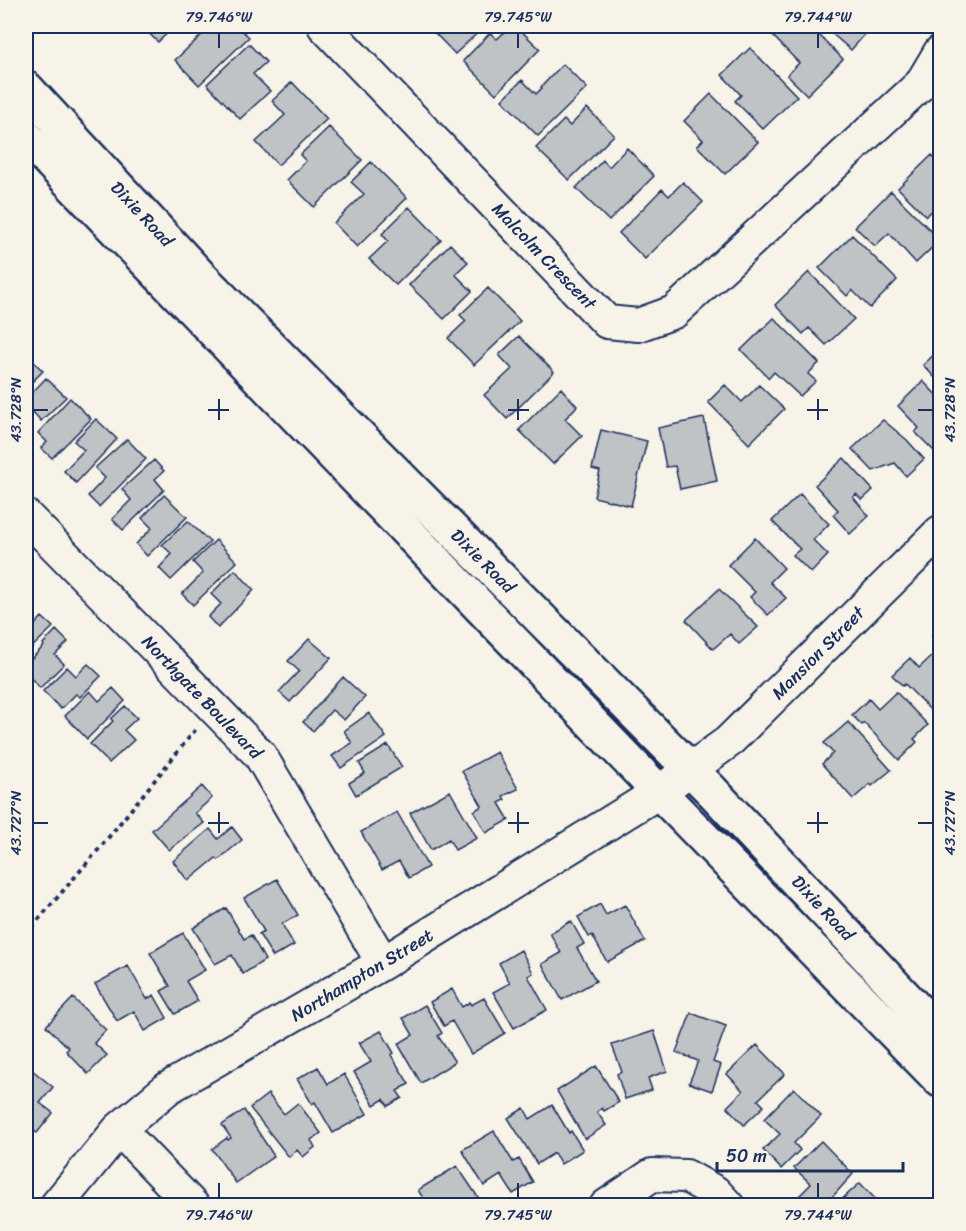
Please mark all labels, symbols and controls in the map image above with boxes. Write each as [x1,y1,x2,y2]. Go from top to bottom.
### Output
text: 79.746°W [186,4,253,30]
text: 79.745°W [484,4,552,30]
text: 79.744°W [784,4,852,30]
street label: Dixie Road [102,173,183,256]
street label: Malcolm Crescent [484,194,605,318]
text: 43.728°N [3,377,29,443]
text: 43.728°N [937,377,963,443]
street label: Dixie Road [443,521,524,602]
street label: Mansion Street [763,598,873,708]
street label: Northgate Boulevard [134,627,271,768]
text: 43.727°N [3,790,29,855]
text: 43.727°N [937,790,963,855]
street label: Dixie Road [783,867,864,950]
street label: Northampton Street [284,919,440,1030]
scale bar [717,1135,903,1173]
text: 50 m [726,1140,767,1172]
text: 79.746°W [186,1202,253,1228]
text: 79.745°W [484,1202,552,1228]
text: 79.744°W [784,1202,852,1228]

